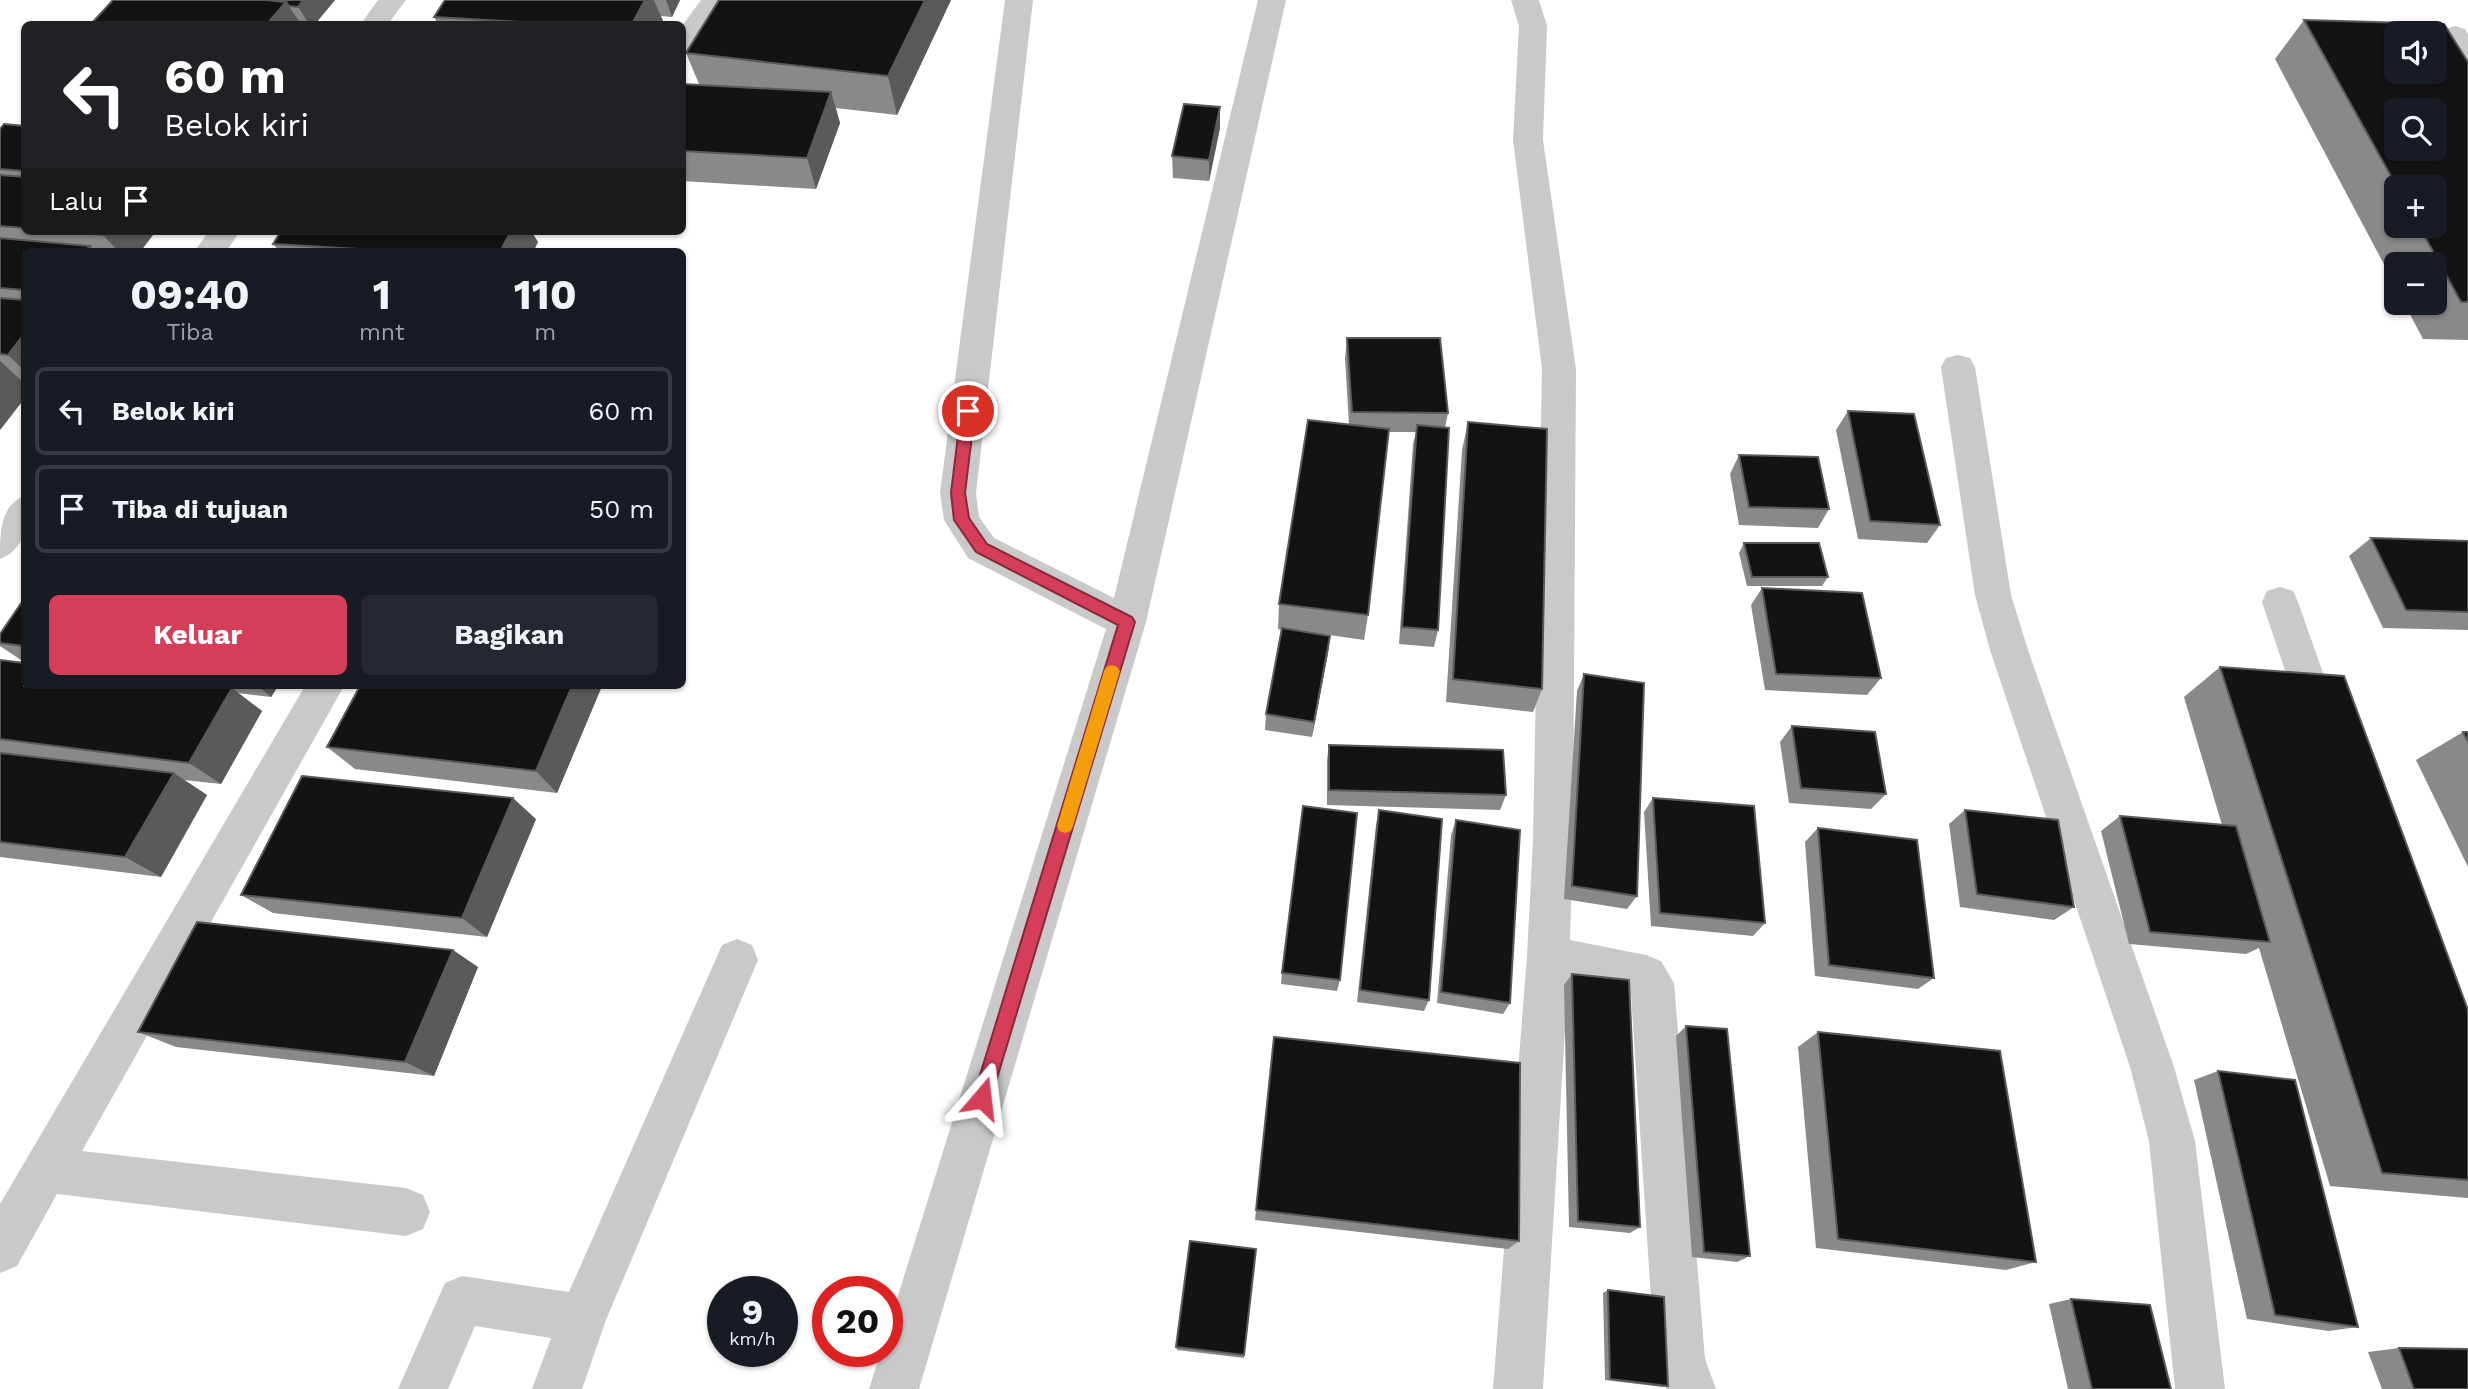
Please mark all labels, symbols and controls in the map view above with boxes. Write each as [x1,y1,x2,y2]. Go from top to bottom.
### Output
map controls [2384,21,2447,315]
button: sound [2384,21,2447,84]
text: 60 m [164,47,286,105]
icon: left [49,49,140,140]
button: search [2384,98,2447,161]
text: Belok kiri [164,106,309,144]
button: + [2384,175,2447,238]
icon: arrive [117,182,155,220]
text: Lalu [49,186,103,216]
button: − [2384,252,2447,315]
text: 09:40 [130,270,250,319]
text: 1 [373,270,391,319]
text: 110 [514,270,577,319]
text: Tiba [166,319,214,346]
text: mnt [359,319,405,346]
text: m [534,319,556,346]
pin [938,381,998,441]
icon: left [53,392,91,430]
icon: arrive [949,392,987,430]
text: Belok kiri [112,396,235,426]
text: 60 m [588,396,654,426]
icon: arrive [53,490,91,528]
text: Tiba di tujuan [112,494,288,524]
text: 50 m [589,494,654,524]
button: Keluar [49,595,347,675]
button: Bagikan [361,595,658,675]
position arrow [945,1061,1019,1135]
speed limit sign: 20 [812,1276,903,1367]
text: 9 [742,1291,763,1333]
text: km/h [729,1328,776,1349]

